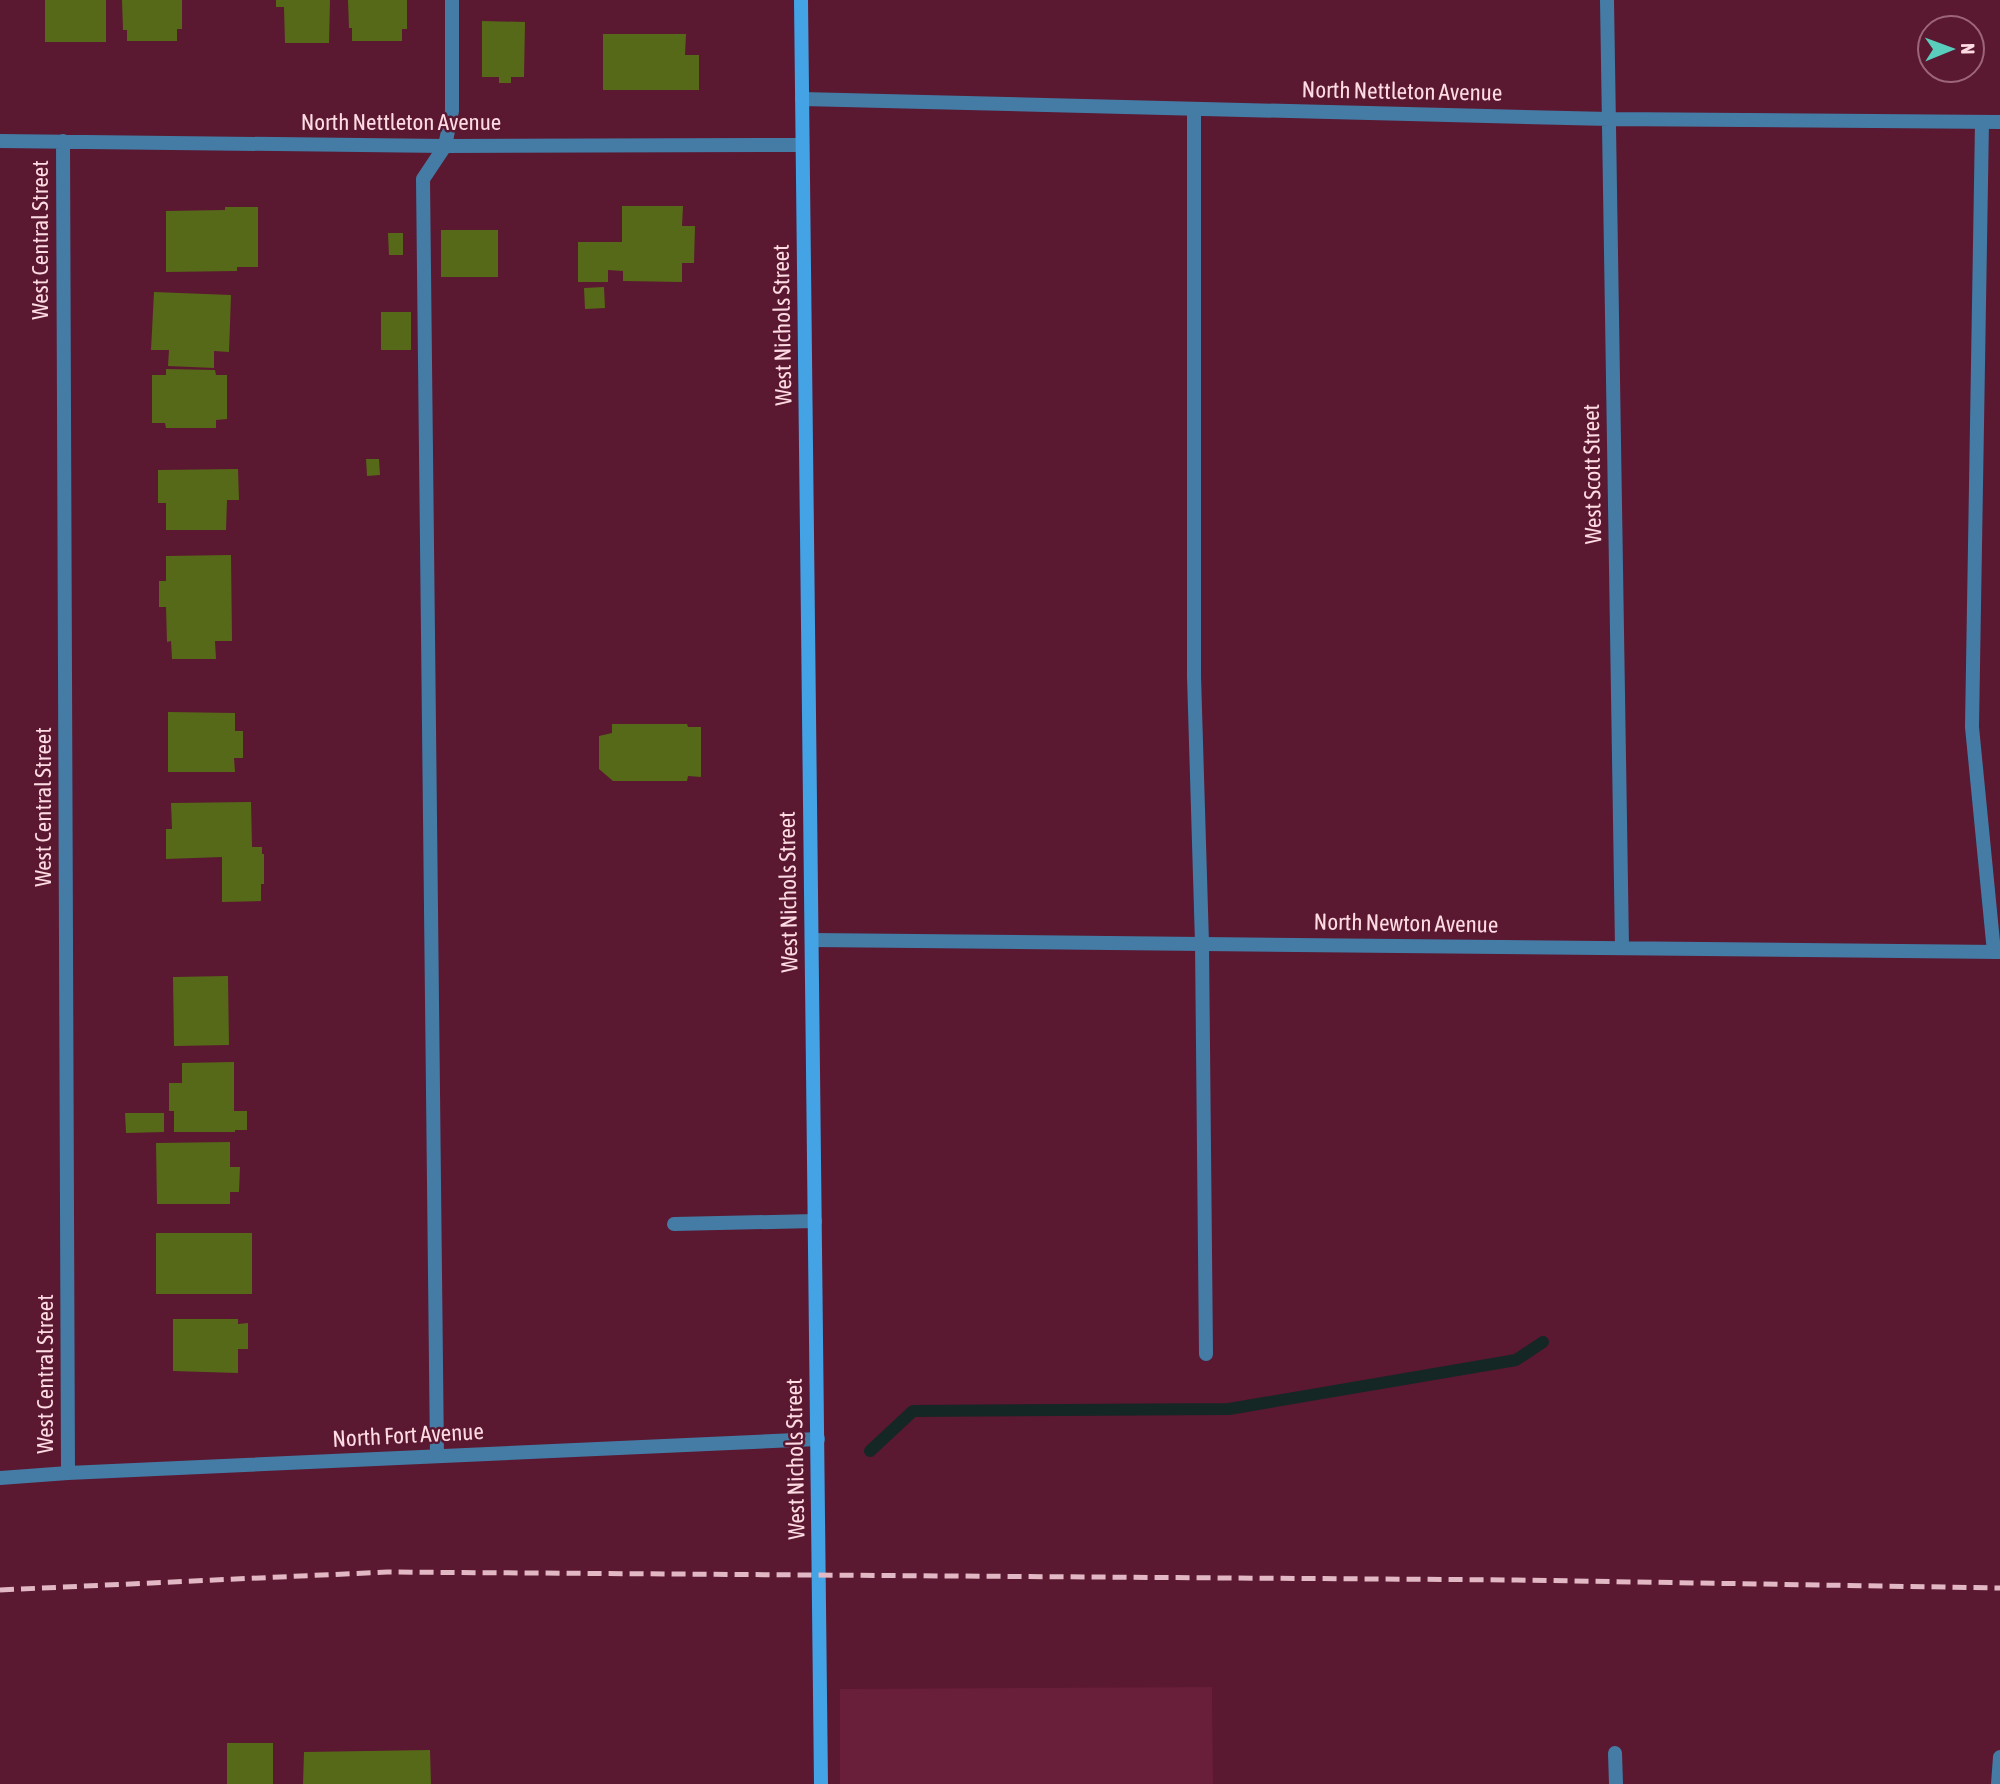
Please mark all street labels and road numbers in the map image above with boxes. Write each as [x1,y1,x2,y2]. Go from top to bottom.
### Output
street label: North Nettleton Avenue [1301,76,1503,106]
street label: North Nettleton Avenue [301,109,501,135]
street label: West Central Street [27,160,53,320]
street label: West Nichols Street [768,244,796,406]
street label: West Scott Street [1578,404,1606,544]
street label: West Central Street [30,727,56,887]
street label: West Nichols Street [774,811,802,973]
street label: North Newton Avenue [1314,908,1498,938]
street label: West Central Street [32,1294,58,1454]
street label: West Nichols Street [781,1378,809,1540]
street label: North Fort Avenue [332,1418,484,1452]

